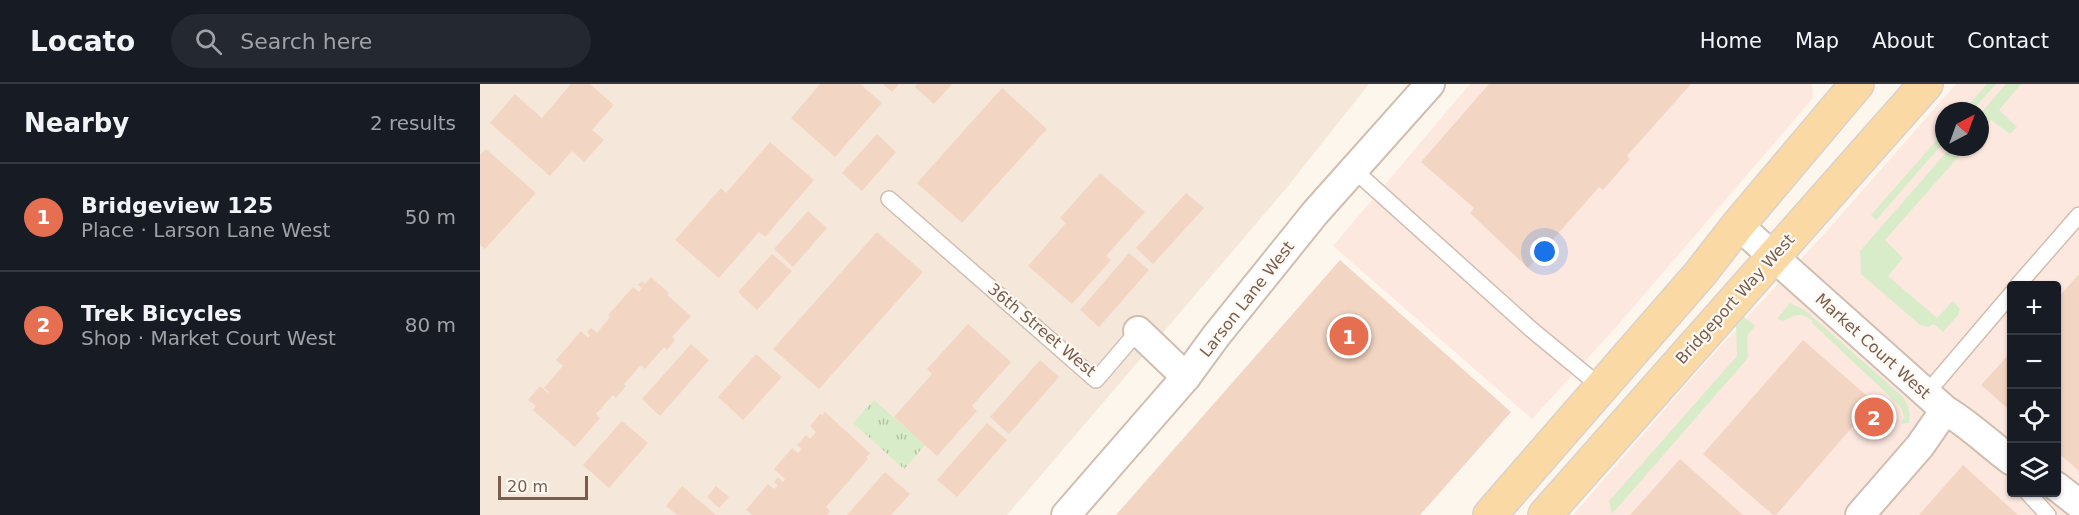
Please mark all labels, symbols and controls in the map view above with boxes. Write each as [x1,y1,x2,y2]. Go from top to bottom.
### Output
search box [171,14,591,68]
text: Locato [30,25,135,58]
icon: search [192,25,225,58]
text: Search here [240,29,372,54]
text: Home [1700,29,1762,53]
text: Map [1795,29,1839,53]
text: About [1872,29,1934,53]
text: Contact [1967,29,2049,53]
north arrow [1935,102,1989,156]
text: Nearby [24,108,129,138]
text: 2 results [370,111,456,135]
text: Bridgeview 125 [81,193,273,218]
text: 1 [37,205,50,229]
text: 50 m [405,205,456,229]
text: Place · Larson Lane West [81,218,330,242]
street label: Bridgeport Way West [1672,230,1798,368]
street label: Larson Lane West [1196,237,1298,361]
your location [1530,237,1559,266]
street label: 36th Street West [984,279,1100,381]
map controls [2007,281,2061,497]
button: + [2007,281,2061,335]
street label: Market Court West [1811,289,1935,403]
text: Trek Bicycles [81,301,242,326]
text: 2 [37,313,50,337]
text: 80 m [405,313,456,337]
pin: 1 [1330,314,1368,358]
text: Shop · Market Court West [81,326,336,350]
button: − [2007,335,2061,389]
button: locate [2007,389,2061,443]
pin: 2 [1854,394,1894,440]
button: layers [2007,443,2061,497]
scale bar [498,473,588,500]
text: 20 m [507,477,548,496]

